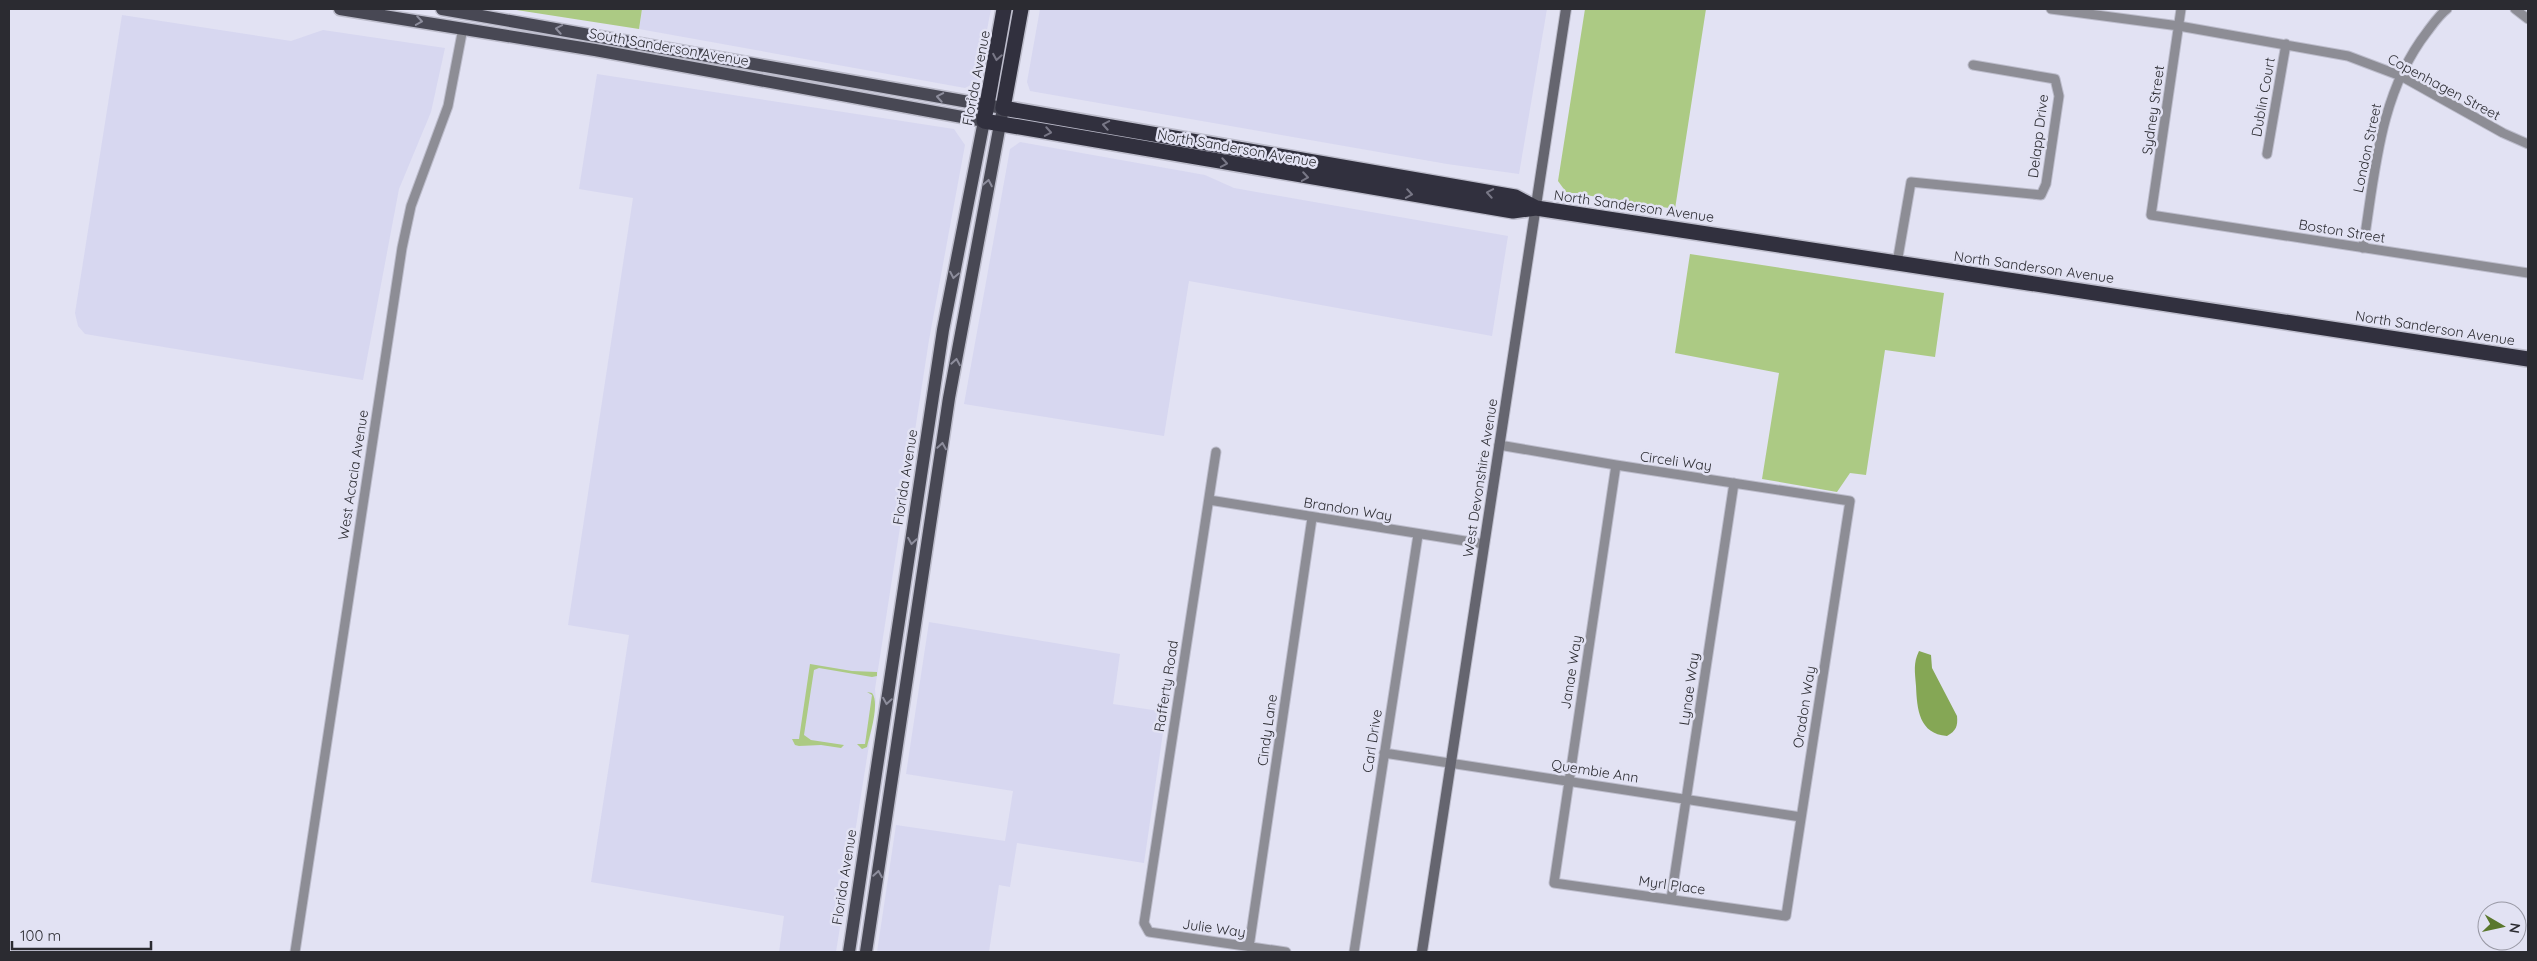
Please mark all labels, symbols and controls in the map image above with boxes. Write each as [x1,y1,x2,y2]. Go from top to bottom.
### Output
one-way arrow [415,15,423,26]
street label: South Sanderson Avenue [588,24,750,70]
one-way arrow [555,25,564,35]
street label: Florida Avenue [958,29,994,127]
street label: Copenhagen Street [2385,50,2504,124]
one-way arrow [993,53,1003,61]
street label: Dublin Court [2247,56,2279,138]
street label: Sydney Street [2138,64,2168,156]
one-way arrow [936,92,945,102]
street label: Delapp Drive [2024,93,2052,179]
street label: London Street [2349,101,2385,194]
one-way arrow [1101,121,1110,131]
street label: North Sanderson Avenue [1156,125,1318,171]
one-way arrow [1043,126,1052,136]
one-way arrow [1219,157,1228,167]
one-way arrow [1301,171,1310,181]
one-way arrow [983,178,993,187]
street label: North Sanderson Avenue [1553,186,1715,226]
one-way arrow [1404,188,1413,198]
one-way arrow [1485,188,1494,198]
street label: Boston Street [2297,215,2387,247]
street label: North Sanderson Avenue [1953,247,2115,287]
one-way arrow [949,271,960,280]
street label: North Sanderson Avenue [2354,306,2516,350]
one-way arrow [950,357,960,366]
street label: West Devonshire Avenue [1459,397,1501,559]
street label: West Acacia Avenue [334,409,372,541]
street label: Florida Avenue [889,428,921,526]
one-way arrow [936,442,947,450]
street label: Circeli Way [1639,447,1713,475]
street label: Brandon Way [1302,493,1394,525]
one-way arrow [907,536,917,545]
street label: Janae Way [1556,634,1586,710]
street label: Rafferty Road [1150,639,1182,733]
street label: Lynae Way [1675,651,1703,727]
street label: Oradon Way [1789,665,1819,749]
street label: Cindy Lane [1253,693,1281,767]
one-way arrow [883,697,893,706]
street label: Carl Drive [1358,708,1386,774]
street label: Quembie Ann [1550,755,1640,787]
street label: Florida Avenue [828,828,860,926]
one-way arrow [872,869,882,878]
street label: Myrl Place [1637,871,1707,899]
north arrow [2477,901,2527,951]
street label: Julie Way [1181,915,1247,941]
scale bar [12,918,151,950]
text: N [2505,922,2525,935]
text: 100 m [20,926,61,945]

